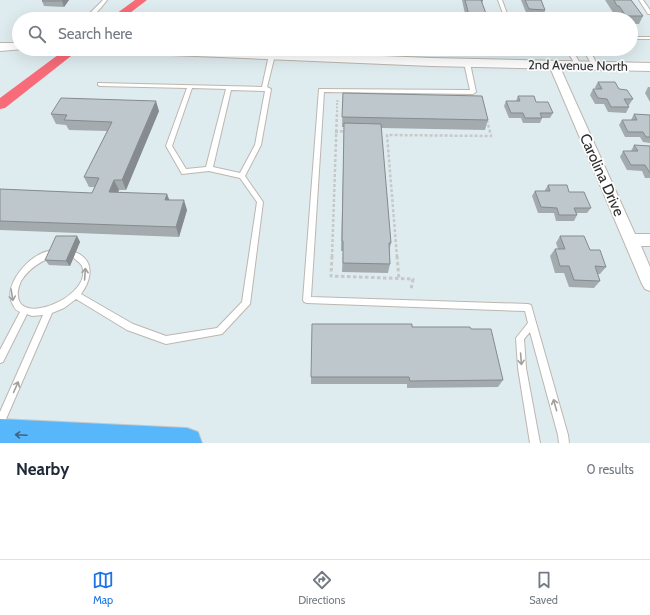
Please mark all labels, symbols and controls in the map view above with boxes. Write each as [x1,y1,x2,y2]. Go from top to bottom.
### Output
search box [12,12,638,56]
icon: search [26,23,48,45]
text: Search here [58,25,133,43]
street label: 2nd Avenue North [528,56,628,74]
street label: Carolina Drive [576,131,628,219]
one-way arrow [82,268,89,281]
one-way arrow [8,288,16,301]
one-way arrow [518,352,525,365]
one-way arrow [13,382,20,394]
one-way arrow [551,399,558,412]
one-way arrow [15,431,28,439]
text: Nearby [16,459,69,479]
text: 0 results [586,461,634,477]
tab: Map [92,569,114,607]
tab: Directions [298,569,345,607]
tab: Saved [529,569,558,607]

